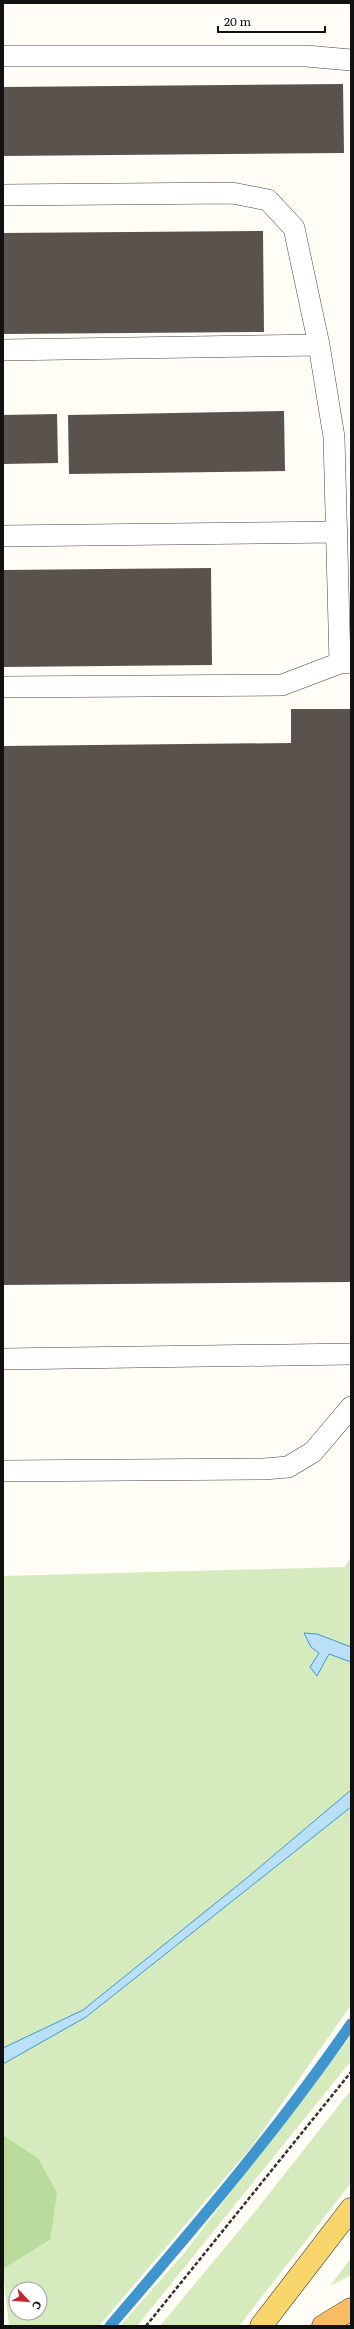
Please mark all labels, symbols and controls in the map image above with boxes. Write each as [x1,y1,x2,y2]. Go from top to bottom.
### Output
scale bar [218,8,325,34]
text: 20 m [224,12,251,30]
north arrow [8,2281,48,2321]
text: С [29,2299,47,2313]

